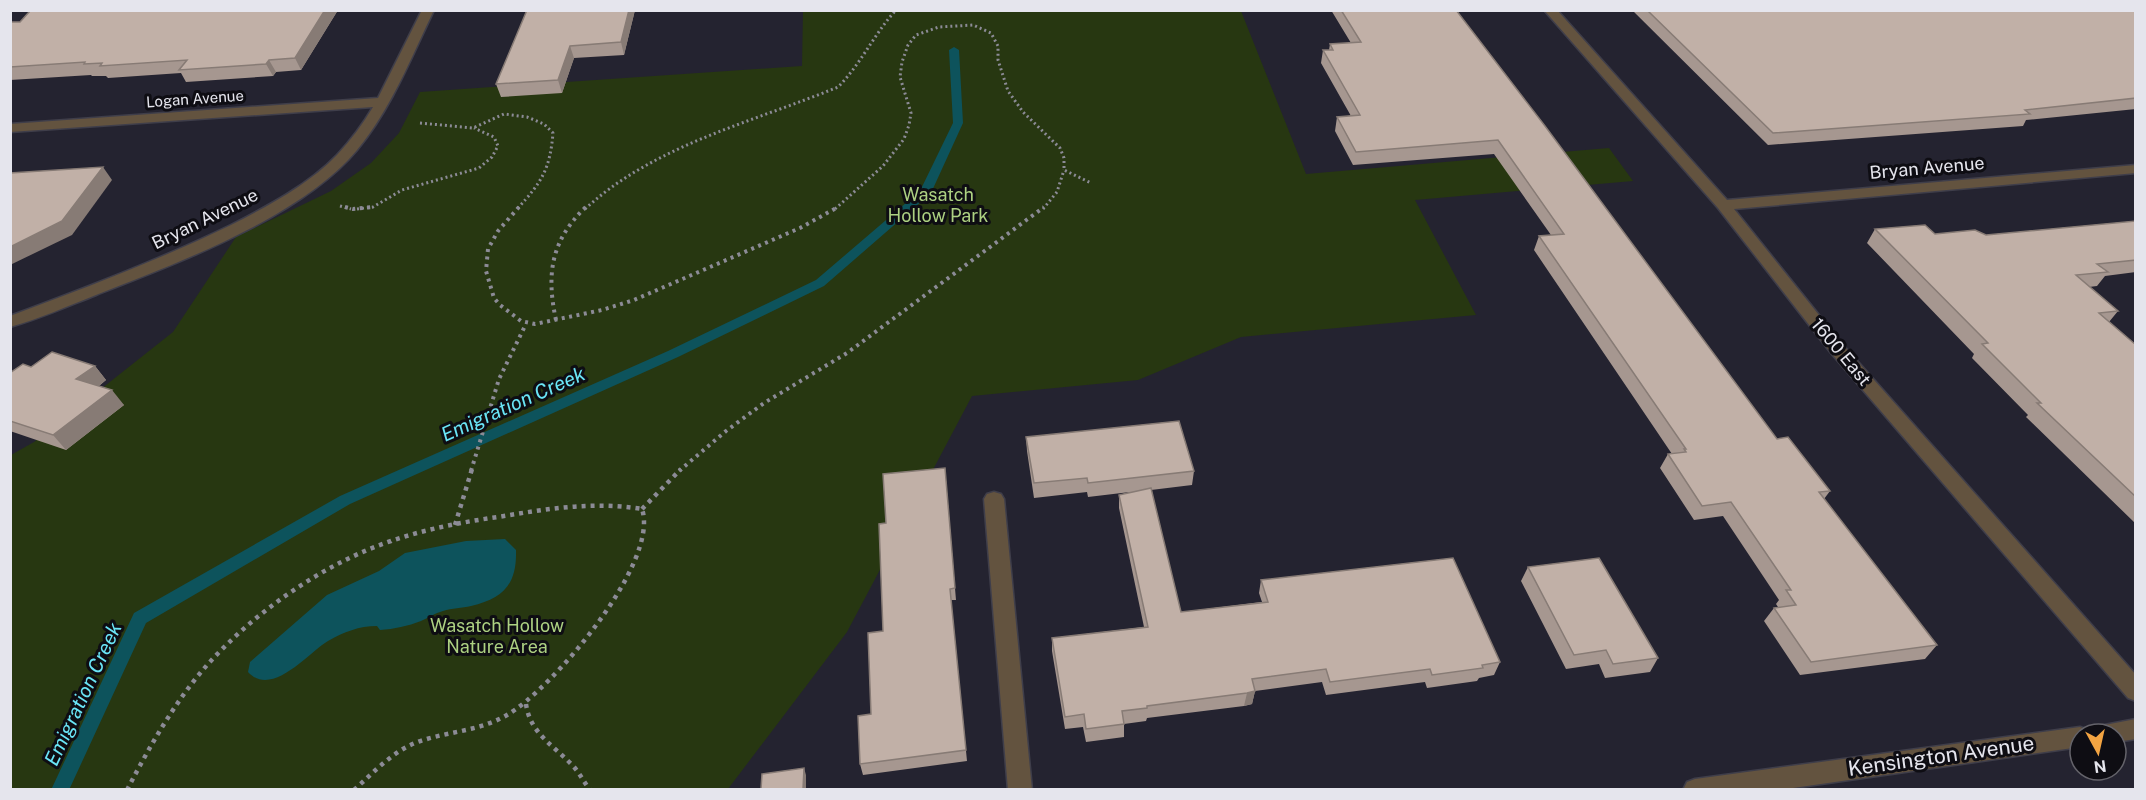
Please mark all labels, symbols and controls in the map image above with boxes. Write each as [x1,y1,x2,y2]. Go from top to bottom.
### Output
street label: Logan Avenue [145,87,244,110]
street label: Bryan Avenue [1869,152,1985,183]
street label: Bryan Avenue [148,184,261,253]
park label: Wasatch Hollow Park [888,184,988,226]
street label: 1600 East [1807,314,1876,390]
water label: Emigration Creek [437,361,589,447]
park label: Wasatch Hollow Nature Area [430,615,564,657]
water label: Emigration Creek [39,618,127,769]
north arrow [2068,722,2128,782]
street label: Kensington Avenue [1846,730,2036,781]
text: N [2092,756,2108,777]

